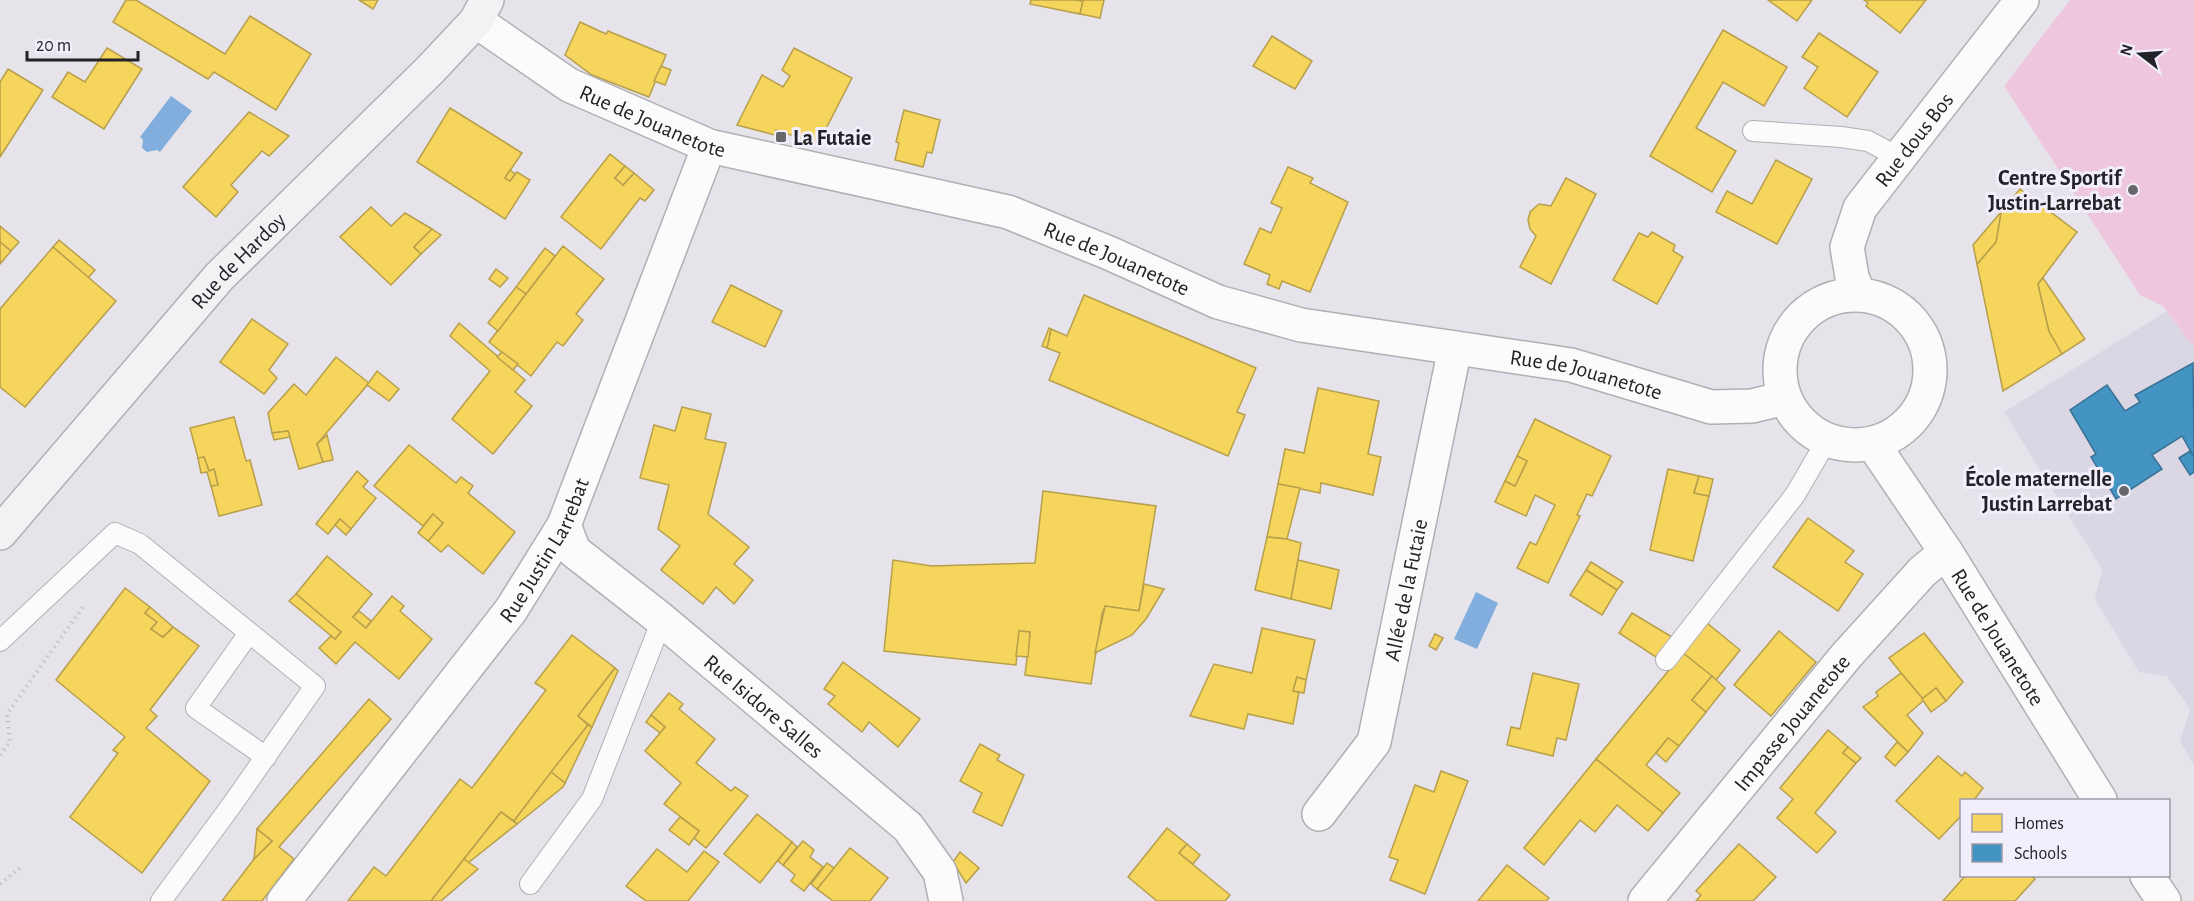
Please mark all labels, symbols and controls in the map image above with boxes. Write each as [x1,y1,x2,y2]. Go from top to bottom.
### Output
scale bar [27,24,138,62]
north arrow [2110,24,2170,84]
text: 20 m [36,37,71,55]
text: N [2117,42,2136,58]
street label: Rue de Jouanetote [576,81,727,161]
street label: Rue dous Bos [1871,89,1958,191]
place label: La Futaie [793,127,871,149]
marker: La Futaie [774,130,788,144]
place label: Centre Sportif Justin-Larrebat [1988,167,2123,214]
marker: Centre Sportif Justin-Larrebat [2126,183,2140,197]
street label: Rue de Hardoy [187,208,290,313]
street label: Rue de Jouanetote [1041,218,1193,300]
street label: Rue de Jouanetote [1508,346,1665,404]
place label: École maternelle Justin Larrebat [1965,465,2113,515]
street label: Rue Justin Larrebat [496,475,593,627]
marker: École maternelle Justin Larrebat [2117,484,2131,498]
street label: Allée de la Futaie [1381,517,1432,663]
street label: Rue de Jouanetote [1947,565,2048,709]
street label: Rue Isidore Salles [700,651,827,763]
street label: Impasse Jouanetote [1730,651,1854,795]
legend [1960,799,2170,877]
text: Homes [2014,815,2064,833]
text: Schools [2014,845,2067,863]

